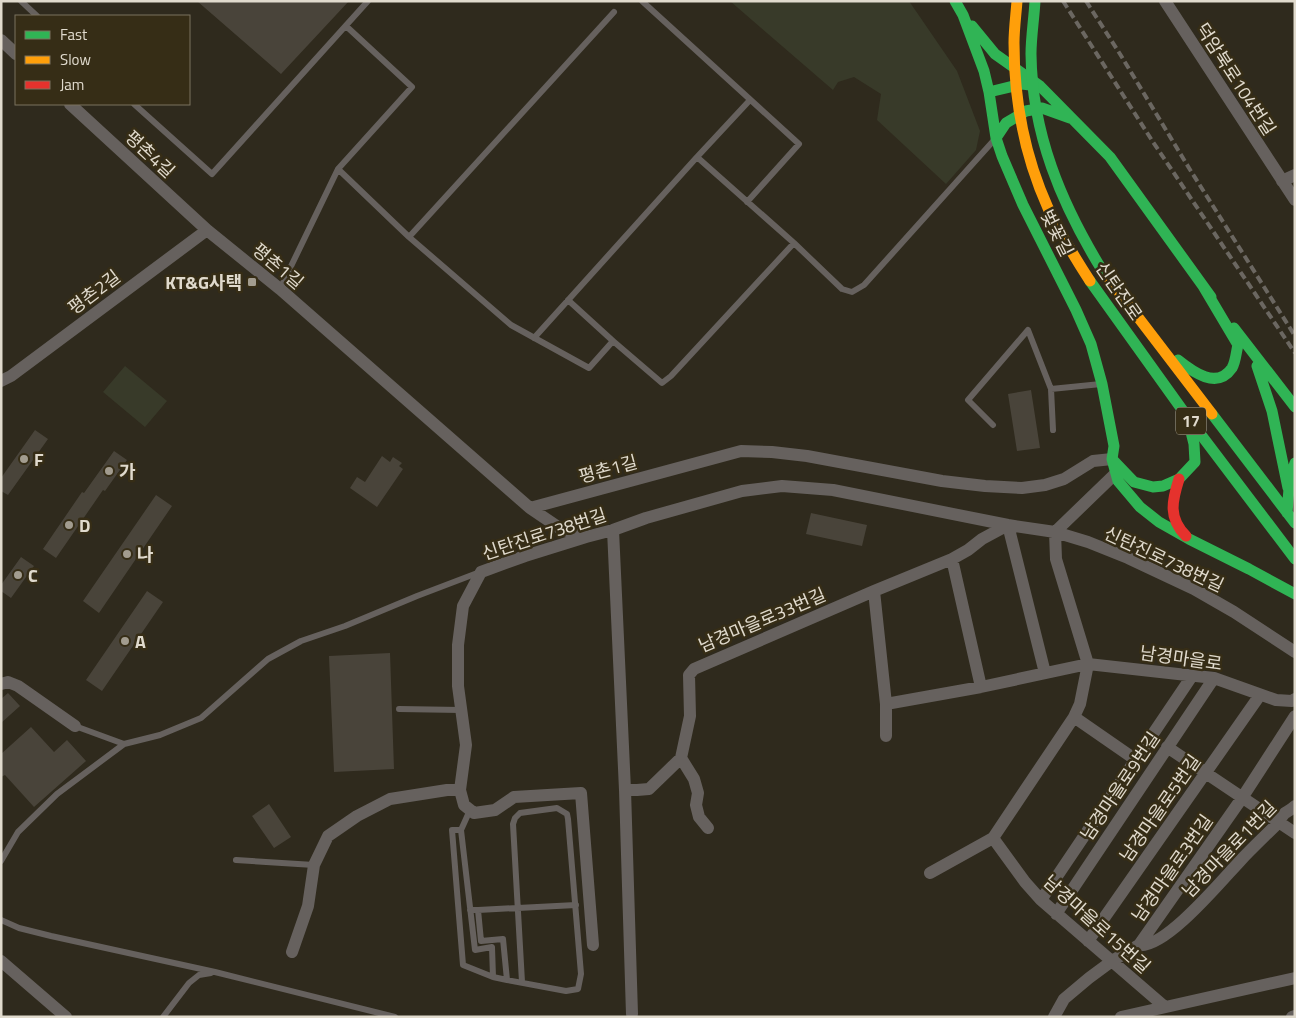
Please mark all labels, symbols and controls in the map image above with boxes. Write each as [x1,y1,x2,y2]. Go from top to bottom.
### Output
legend [15,15,190,105]
street label: 덕암북로104번길 [1189,17,1283,141]
text: Fast [60,23,88,46]
text: Slow [60,48,91,71]
text: Jam [60,73,84,96]
street label: 평촌4길 [119,124,181,184]
street label: 벚꽃길 [1034,205,1080,261]
street label: 평촌1길 [246,236,310,296]
street label: 신탄진로 [1089,256,1149,326]
street label: 평촌2길 [62,263,126,321]
place label: KT&G사택 [165,269,242,296]
marker: KT&G사택 [246,276,258,288]
road number: 17 [1176,408,1206,434]
place label: F [34,446,44,473]
street label: 평촌1길 [576,448,640,490]
marker: F [18,453,30,465]
place label: 가 [119,458,136,485]
marker: 가 [103,465,115,477]
street label: 신탄진로738번길 [478,501,610,567]
place label: D [79,512,90,539]
marker: D [63,519,75,531]
street label: 신탄진로738번길 [1100,519,1228,599]
place label: 나 [137,541,154,568]
marker: 나 [121,548,133,560]
place label: C [28,562,38,589]
marker: C [12,569,24,581]
street label: 남경마을로33번길 [694,581,830,659]
place label: A [135,628,146,655]
marker: A [119,635,131,647]
street label: 남경마을로 [1138,639,1224,677]
street label: 남경마을로9번길 [1074,726,1166,846]
street label: 남경마을로5번길 [1113,749,1207,867]
street label: 남경마을로1번길 [1176,794,1282,904]
street label: 남경마을로3번길 [1125,809,1219,927]
street label: 남경마을로15번길 [1037,868,1157,980]

